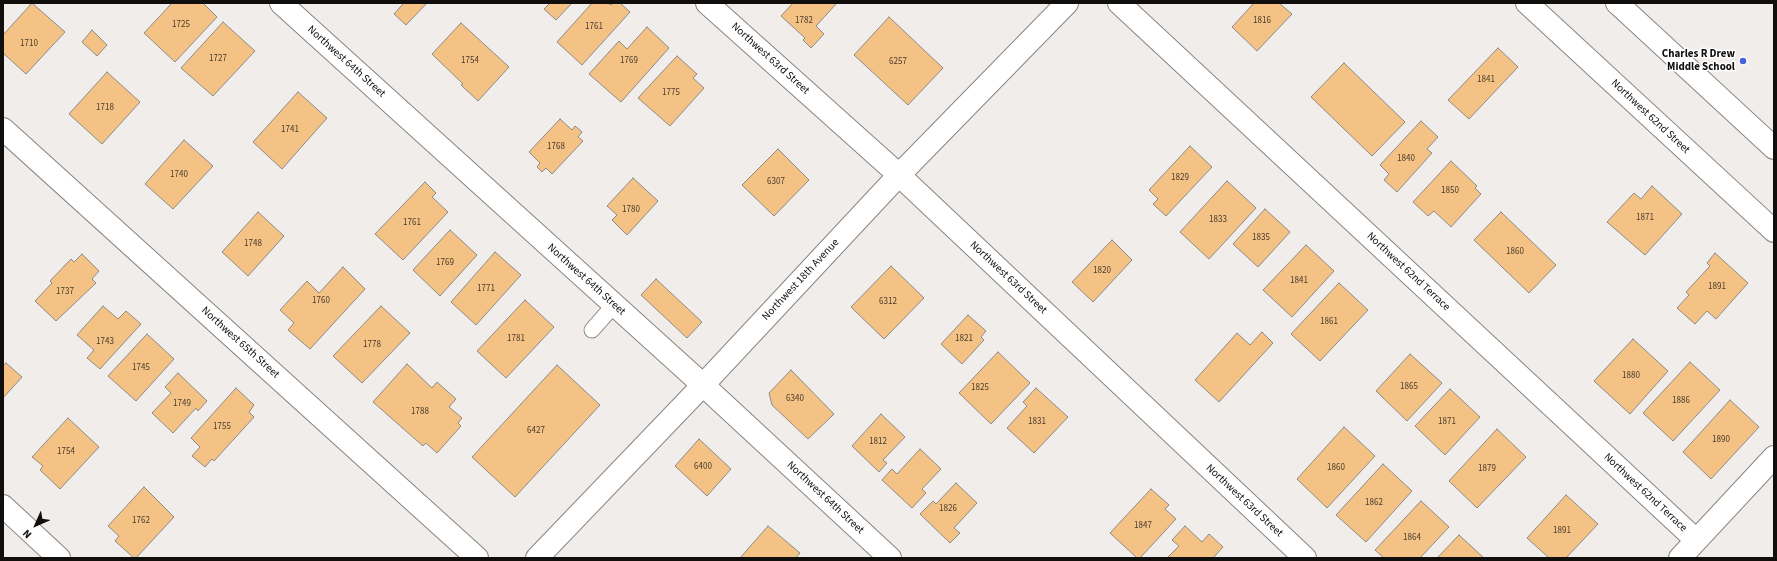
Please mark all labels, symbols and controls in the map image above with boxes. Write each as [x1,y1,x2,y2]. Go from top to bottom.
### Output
house number: 1782 [795,16,813,26]
house number: 1816 [1253,16,1271,26]
house number: 1725 [172,20,190,30]
street label: Northwest 63rd Street [728,20,812,98]
house number: 1761 [585,22,603,32]
street label: Northwest 64th Street [304,23,388,101]
house number: 1710 [20,39,38,49]
place label: Charles R Drew Middle School [1662,48,1735,74]
house number: 1727 [209,54,227,64]
house number: 1754 [461,56,479,66]
house number: 1769 [620,56,638,66]
marker: Charles R Drew Middle School [1738,56,1748,66]
house number: 6257 [889,57,907,67]
house number: 1841 [1477,75,1495,85]
street label: Northwest 62nd Street [1608,77,1692,157]
house number: 1775 [662,88,680,98]
house number: 1718 [96,103,114,113]
house number: 1741 [281,125,299,135]
house number: 1768 [547,142,565,152]
house number: 1840 [1397,154,1415,164]
house number: 1740 [170,170,188,180]
house number: 1829 [1171,173,1189,183]
house number: 6307 [767,177,785,187]
house number: 1850 [1441,186,1459,196]
house number: 1780 [622,205,640,215]
house number: 1871 [1636,213,1654,223]
house number: 1833 [1209,215,1227,225]
house number: 1761 [403,218,421,228]
street label: Northwest 62nd Terrace [1364,230,1452,314]
house number: 1835 [1252,233,1270,243]
street label: Northwest 18th Avenue [760,236,842,324]
house number: 1748 [244,239,262,249]
street label: Northwest 63rd Street [967,239,1049,317]
street label: Northwest 64th Street [544,241,628,319]
house number: 1860 [1506,247,1524,257]
house number: 1769 [436,258,454,268]
house number: 1820 [1093,266,1111,276]
house number: 1841 [1290,276,1308,286]
house number: 1891 [1708,282,1726,292]
house number: 1771 [477,284,495,294]
house number: 1737 [56,287,74,297]
house number: 1760 [312,296,330,306]
house number: 6312 [879,297,897,307]
street label: Northwest 65th Street [198,304,282,382]
house number: 1861 [1320,317,1338,327]
house number: 1781 [507,334,525,344]
house number: 1821 [955,334,973,344]
house number: 1743 [96,337,114,347]
house number: 1778 [363,340,381,350]
house number: 1745 [132,363,150,373]
house number: 1880 [1622,371,1640,381]
house number: 1865 [1400,382,1418,392]
house number: 1825 [971,383,989,393]
house number: 6340 [786,394,804,404]
house number: 1886 [1672,396,1690,406]
house number: 1749 [173,399,191,409]
house number: 1788 [411,407,429,417]
house number: 1831 [1028,417,1046,427]
house number: 1871 [1438,417,1456,427]
house number: 1755 [213,422,231,432]
house number: 6427 [527,426,545,436]
house number: 1890 [1712,435,1730,445]
house number: 1812 [869,437,887,447]
house number: 1754 [57,447,75,457]
street label: Northwest 62nd Terrace [1601,451,1689,535]
street label: Northwest 64th Street [784,459,866,537]
house number: 6400 [694,462,712,472]
street label: Northwest 63rd Street [1203,462,1285,540]
house number: 1860 [1327,463,1345,473]
house number: 1879 [1478,464,1496,474]
house number: 1862 [1365,498,1383,508]
house number: 1826 [939,504,957,514]
north arrow [16,505,56,545]
house number: 1762 [132,516,150,526]
house number: 1847 [1134,521,1152,531]
text: N [19,526,35,542]
house number: 1891 [1553,526,1571,536]
house number: 1864 [1403,533,1421,543]

